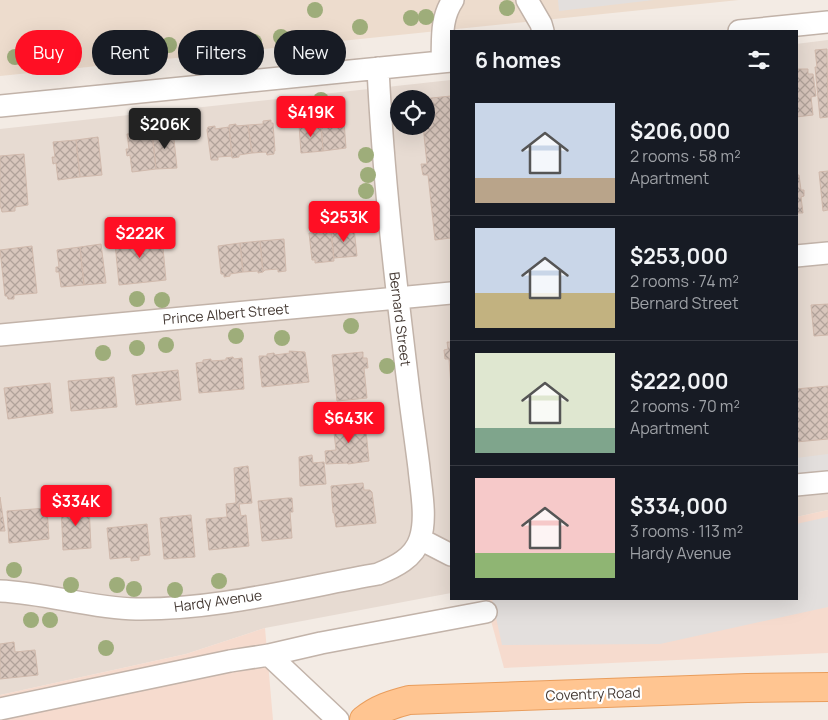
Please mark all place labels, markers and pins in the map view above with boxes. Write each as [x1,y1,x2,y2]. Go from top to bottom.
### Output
pin: $419K [276,96,346,138]
pin: $206K [130,108,200,150]
pin: $253K [309,200,379,243]
pin: $222K [105,216,175,259]
pin: $643K [314,402,384,444]
pin: $334K [41,484,111,527]

